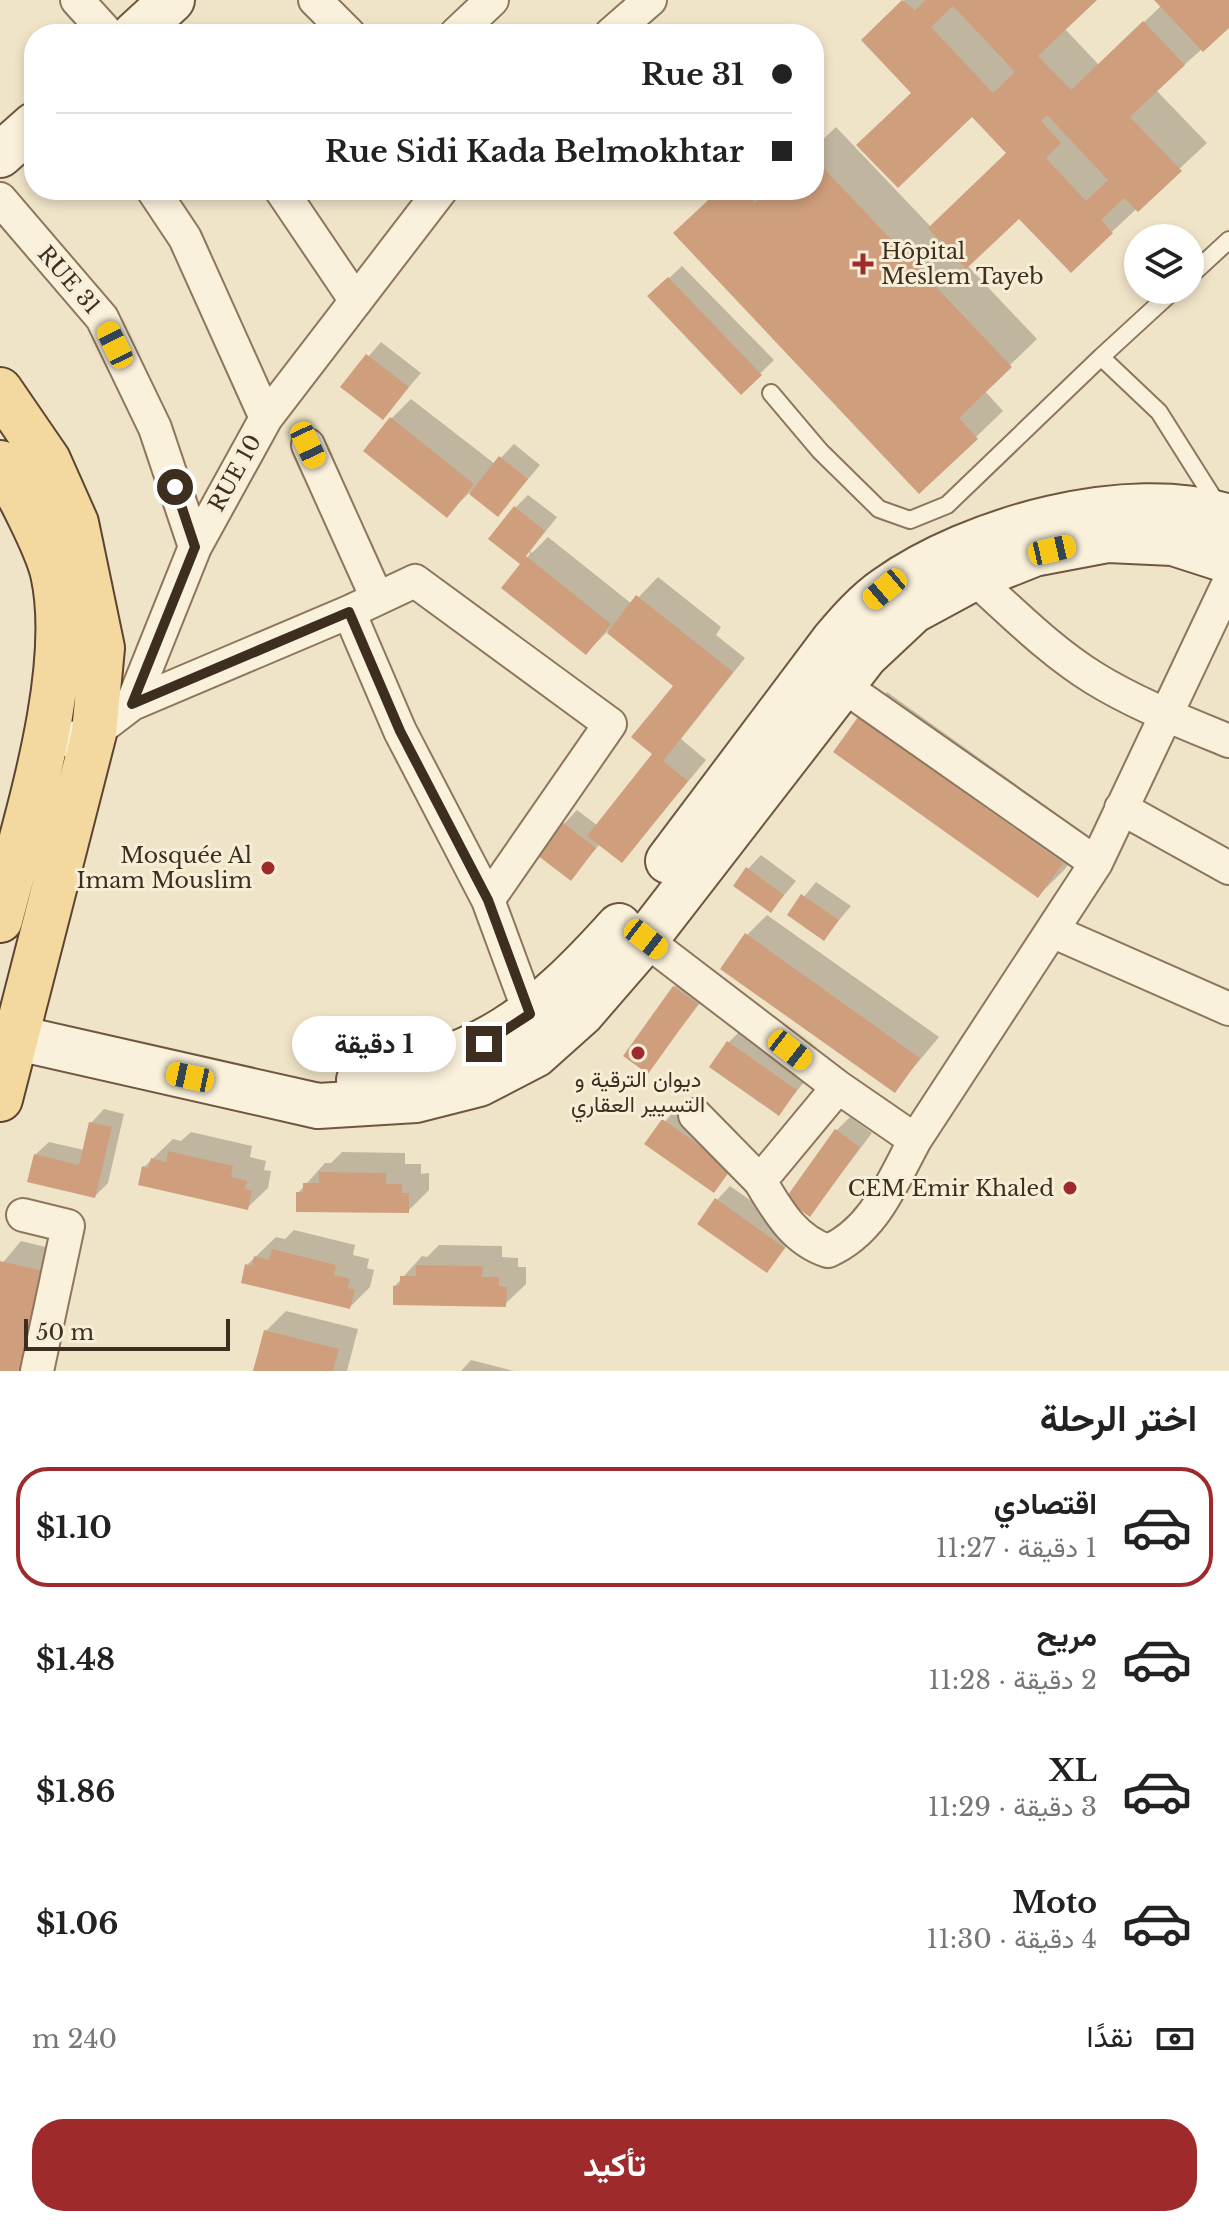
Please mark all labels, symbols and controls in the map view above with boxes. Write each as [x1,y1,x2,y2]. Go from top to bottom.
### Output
text: Rue 31 [641,56,744,93]
text: Rue Sidi Kada Belmokhtar [325,133,744,170]
map controls [1124,224,1204,304]
button: layers [1124,224,1204,304]
place label: Hôpital Meslem Tayeb [881,238,1044,290]
street label: RUE 31 [32,240,106,320]
marker: Hôpital Meslem Tayeb [852,253,874,275]
car [94,318,136,372]
car [287,418,329,472]
street label: RUE 10 [203,430,267,516]
route start [157,469,193,505]
car [1026,533,1078,567]
car [859,564,911,614]
place label: Mosquée Al Imam Mouslim [76,842,252,894]
marker: Mosquée Al Imam Mouslim [259,859,277,877]
car [620,915,672,963]
callout: 1 دقيقة [292,1016,456,1072]
route end [466,1026,502,1062]
car [764,1026,816,1074]
text: 1 دقيقة [334,1028,414,1060]
marker: ديوان الترقية و التسيير العقاري [629,1044,647,1062]
car [164,1060,216,1094]
place label: ديوان الترقية و التسيير العقاري [571,1066,705,1123]
place label: CEM Emir Khaled [848,1175,1054,1202]
marker: CEM Emir Khaled [1061,1179,1079,1197]
scale bar [24,1315,230,1351]
text: 50 m [36,1319,94,1346]
text: اختر الرحلة [1040,1396,1197,1441]
text: اقتصادي [994,1485,1097,1522]
icon: car [1121,1491,1193,1563]
text: $1.10 [36,1509,112,1546]
text: 1 دقيقة · 11:27 [936,1532,1097,1564]
text: مريح [1037,1617,1097,1654]
icon: car [1121,1623,1193,1695]
text: $1.48 [36,1641,115,1678]
text: 2 دقيقة · 11:28 [929,1664,1097,1696]
text: XL [1049,1752,1097,1789]
icon: car [1121,1755,1193,1827]
text: $1.86 [36,1773,115,1810]
text: 3 دقيقة · 11:29 [928,1791,1097,1823]
text: Moto [1012,1884,1097,1921]
icon: car [1121,1887,1193,1959]
text: $1.06 [36,1905,118,1942]
text: 4 دقيقة · 11:30 [927,1923,1097,1955]
icon: cash [1153,2017,1197,2061]
text: نقدًا [1087,2018,1133,2055]
text: 240 m [32,2023,117,2055]
button: تأكيد [32,2119,1197,2211]

